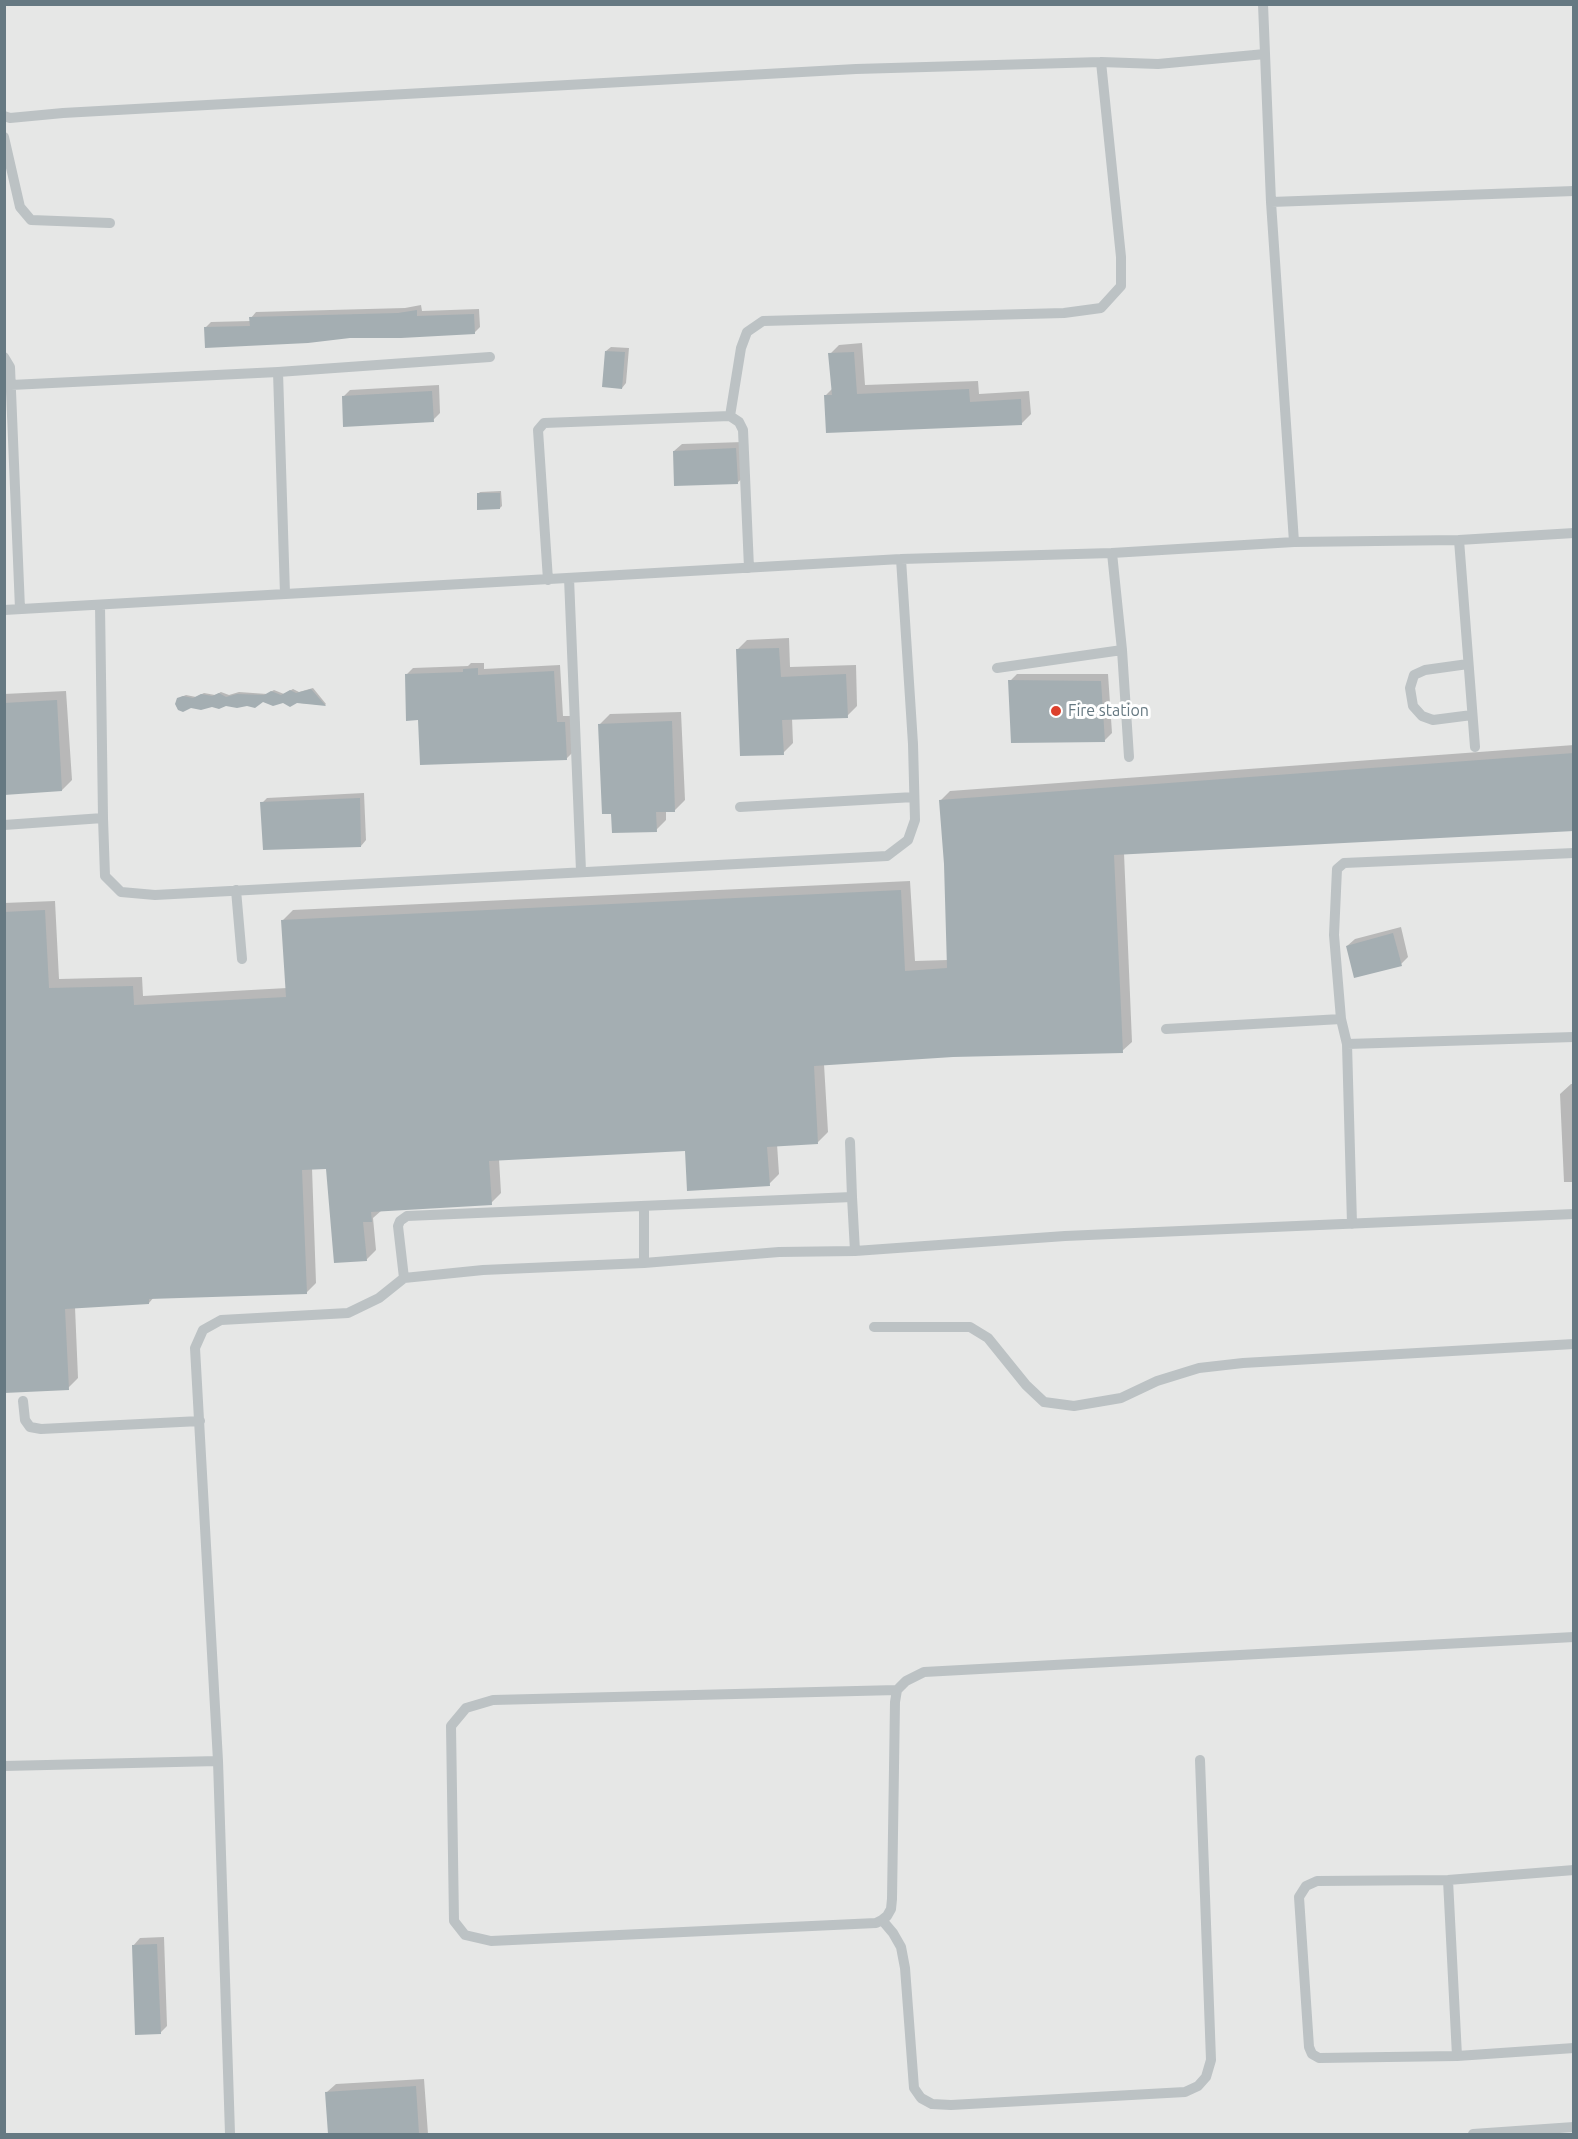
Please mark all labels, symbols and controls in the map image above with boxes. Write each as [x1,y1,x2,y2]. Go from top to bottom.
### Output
place label: Fire station [1068,701,1149,721]
marker: Fire station [1049,704,1063,718]

